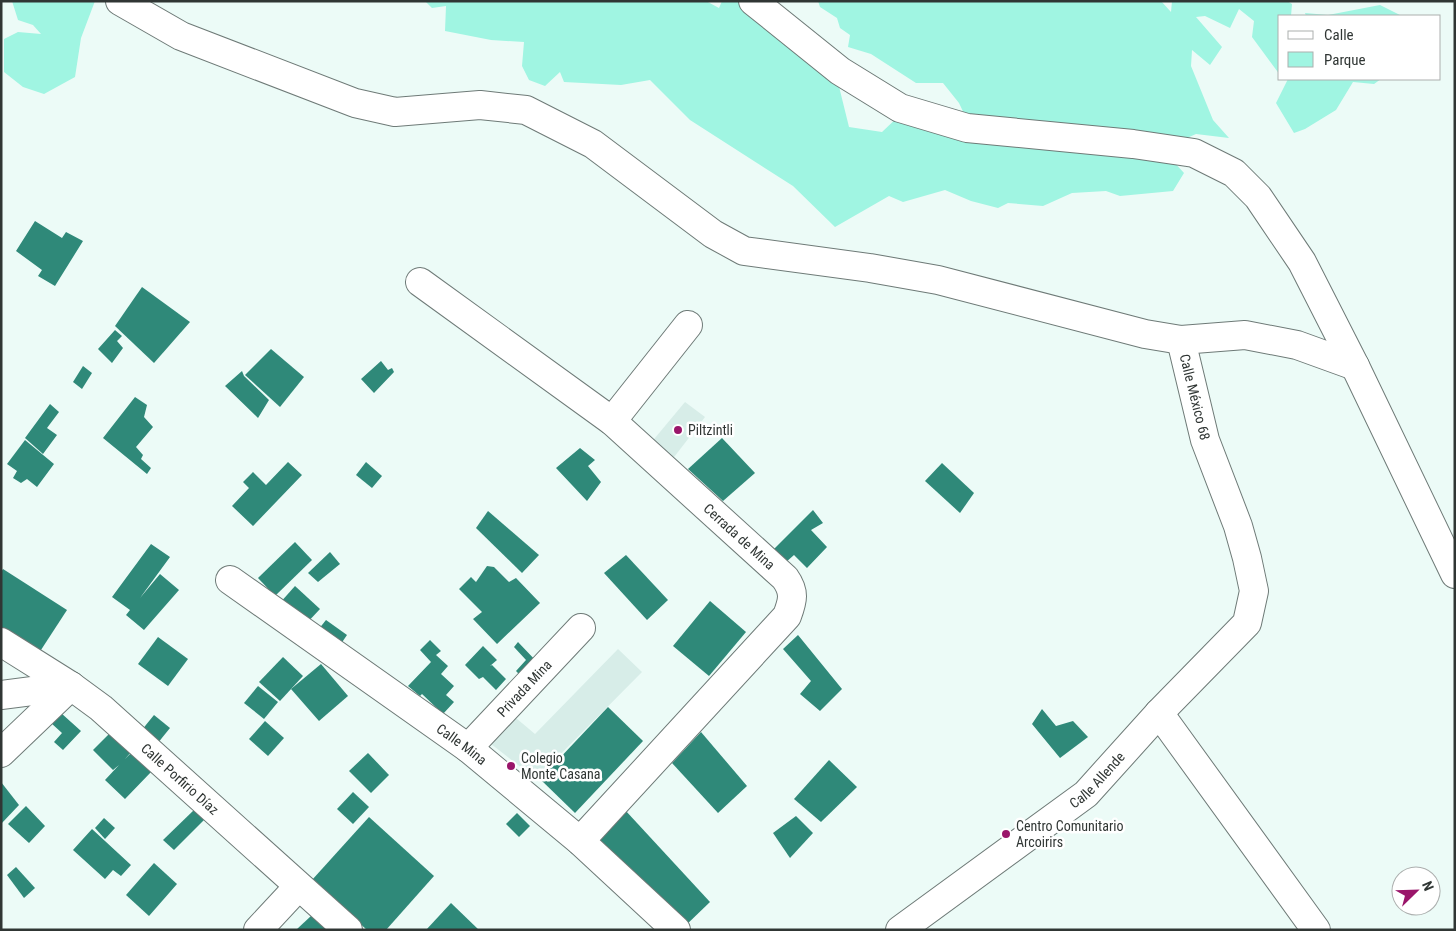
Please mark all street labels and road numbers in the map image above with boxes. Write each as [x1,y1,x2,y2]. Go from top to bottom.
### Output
street label: Calle México 68 [1177,352,1213,442]
street label: Cerrada de Mina [700,500,778,573]
street label: Privada Mina [494,657,555,720]
street label: Calle Mina [434,720,490,768]
street label: Calle Porfirio Díaz [138,740,222,818]
street label: Calle Allende [1066,748,1128,811]

